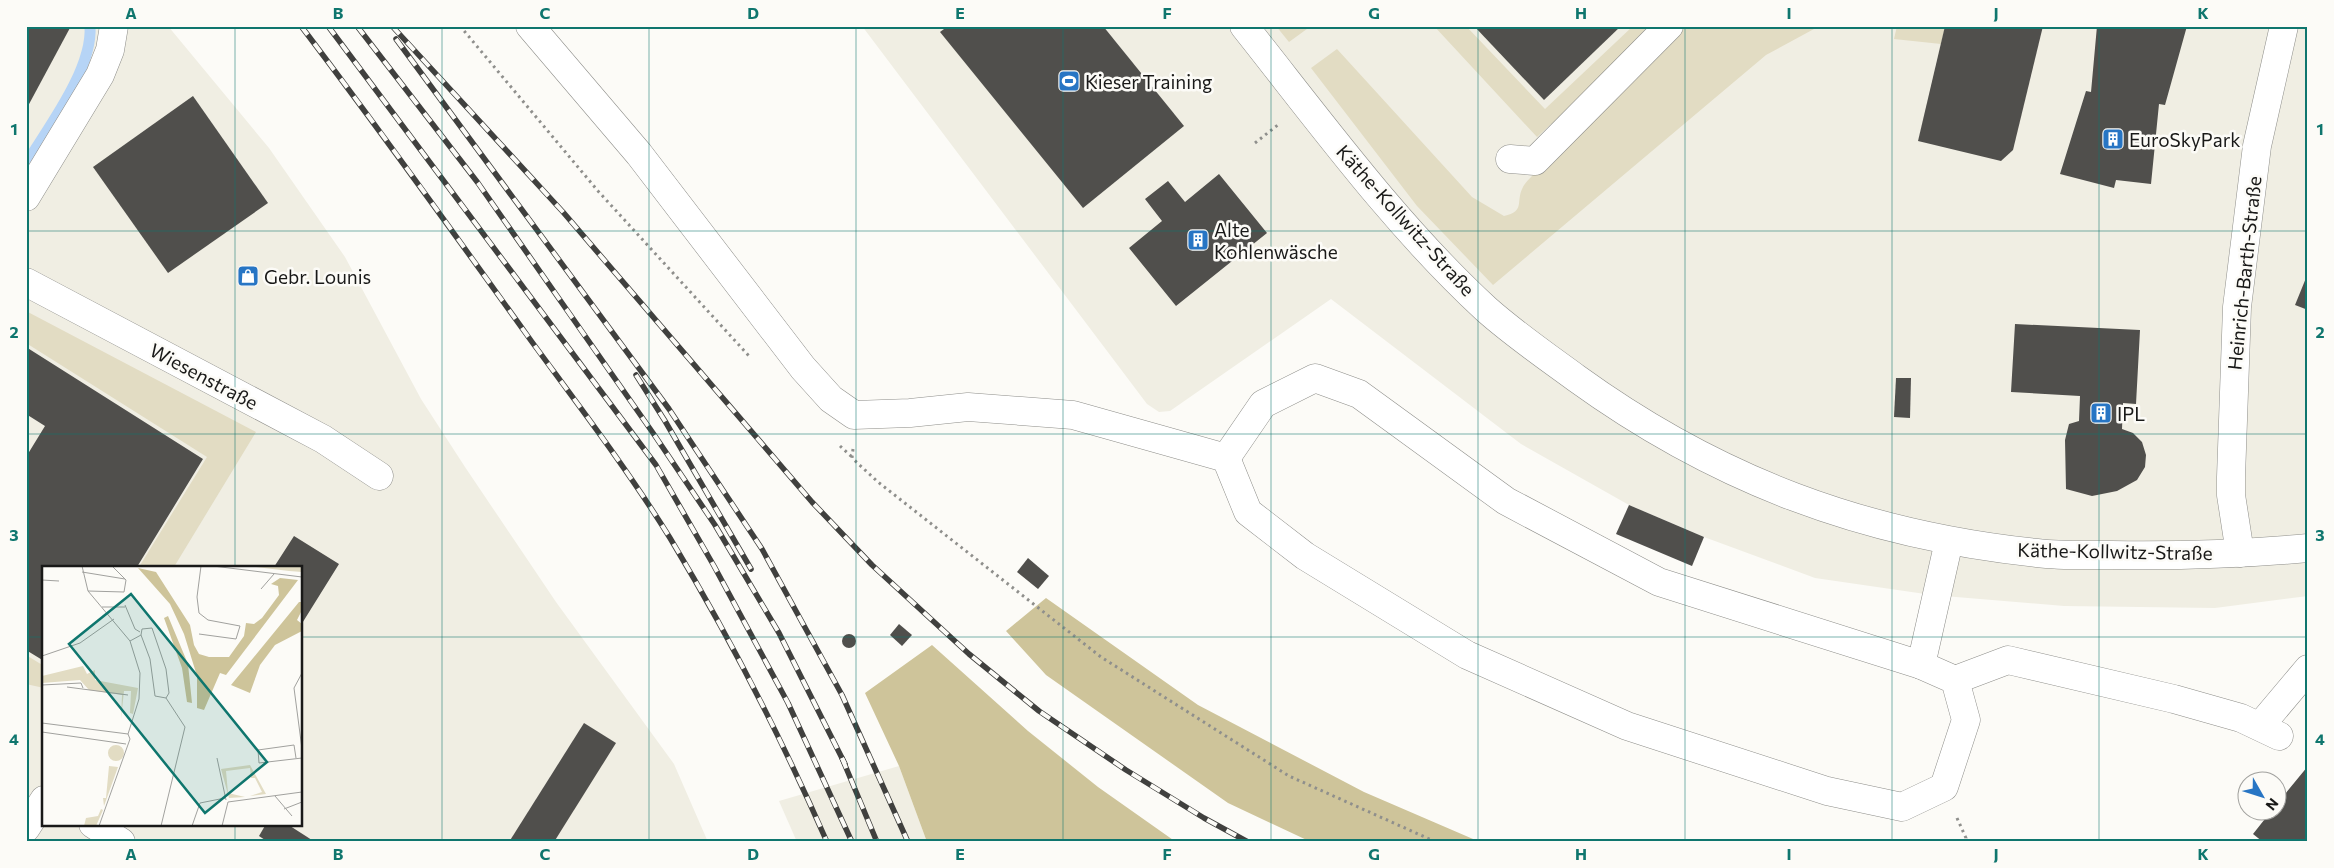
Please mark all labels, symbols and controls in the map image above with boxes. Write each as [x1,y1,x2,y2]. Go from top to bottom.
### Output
text: A [125,3,137,22]
text: B [333,3,344,22]
text: C [540,3,551,22]
text: D [747,3,759,22]
text: E [955,3,965,22]
text: F [1162,3,1172,22]
text: G [1368,3,1380,22]
text: H [1575,3,1587,22]
text: I [1786,3,1792,22]
text: J [1993,3,1999,22]
text: K [2197,3,2209,22]
sports icon: Kieser Training [1057,69,1081,93]
place label: Kieser Training [1085,70,1212,93]
text: 1 [10,119,18,138]
text: 1 [2316,119,2324,138]
building icon: EuroSkyPark [2101,127,2125,151]
place label: EuroSkyPark [2129,128,2241,151]
street label: Käthe-Kollwitz-Straße [1332,140,1480,300]
street label: Heinrich-Barth-Straße [2222,175,2266,371]
place label: Alte Kohlenwäsche [1214,218,1338,263]
building icon: Alte Kohlenwäsche [1186,228,1210,252]
shop icon: Gebr. Lounis [236,264,260,288]
place label: Gebr. Lounis [264,265,371,288]
text: 2 [9,322,19,341]
text: 2 [2315,322,2325,341]
street label: Wiesenstraße [146,338,262,414]
building icon: IPL [2089,401,2113,425]
place label: IPL [2117,402,2145,425]
text: 3 [9,525,19,544]
text: 3 [2315,525,2325,544]
street label: Käthe-Kollwitz-Straße [2017,538,2213,564]
inset map [42,566,302,826]
text: 4 [9,729,19,748]
text: 4 [2315,729,2325,748]
north arrow [2236,770,2286,820]
text: N [2263,795,2282,814]
text: A [125,844,137,863]
text: B [333,844,344,863]
text: C [540,844,551,863]
text: D [747,844,759,863]
text: E [955,844,965,863]
text: F [1162,844,1172,863]
text: G [1368,844,1380,863]
text: H [1575,844,1587,863]
text: I [1786,844,1792,863]
text: J [1993,844,1999,863]
text: K [2197,844,2209,863]

